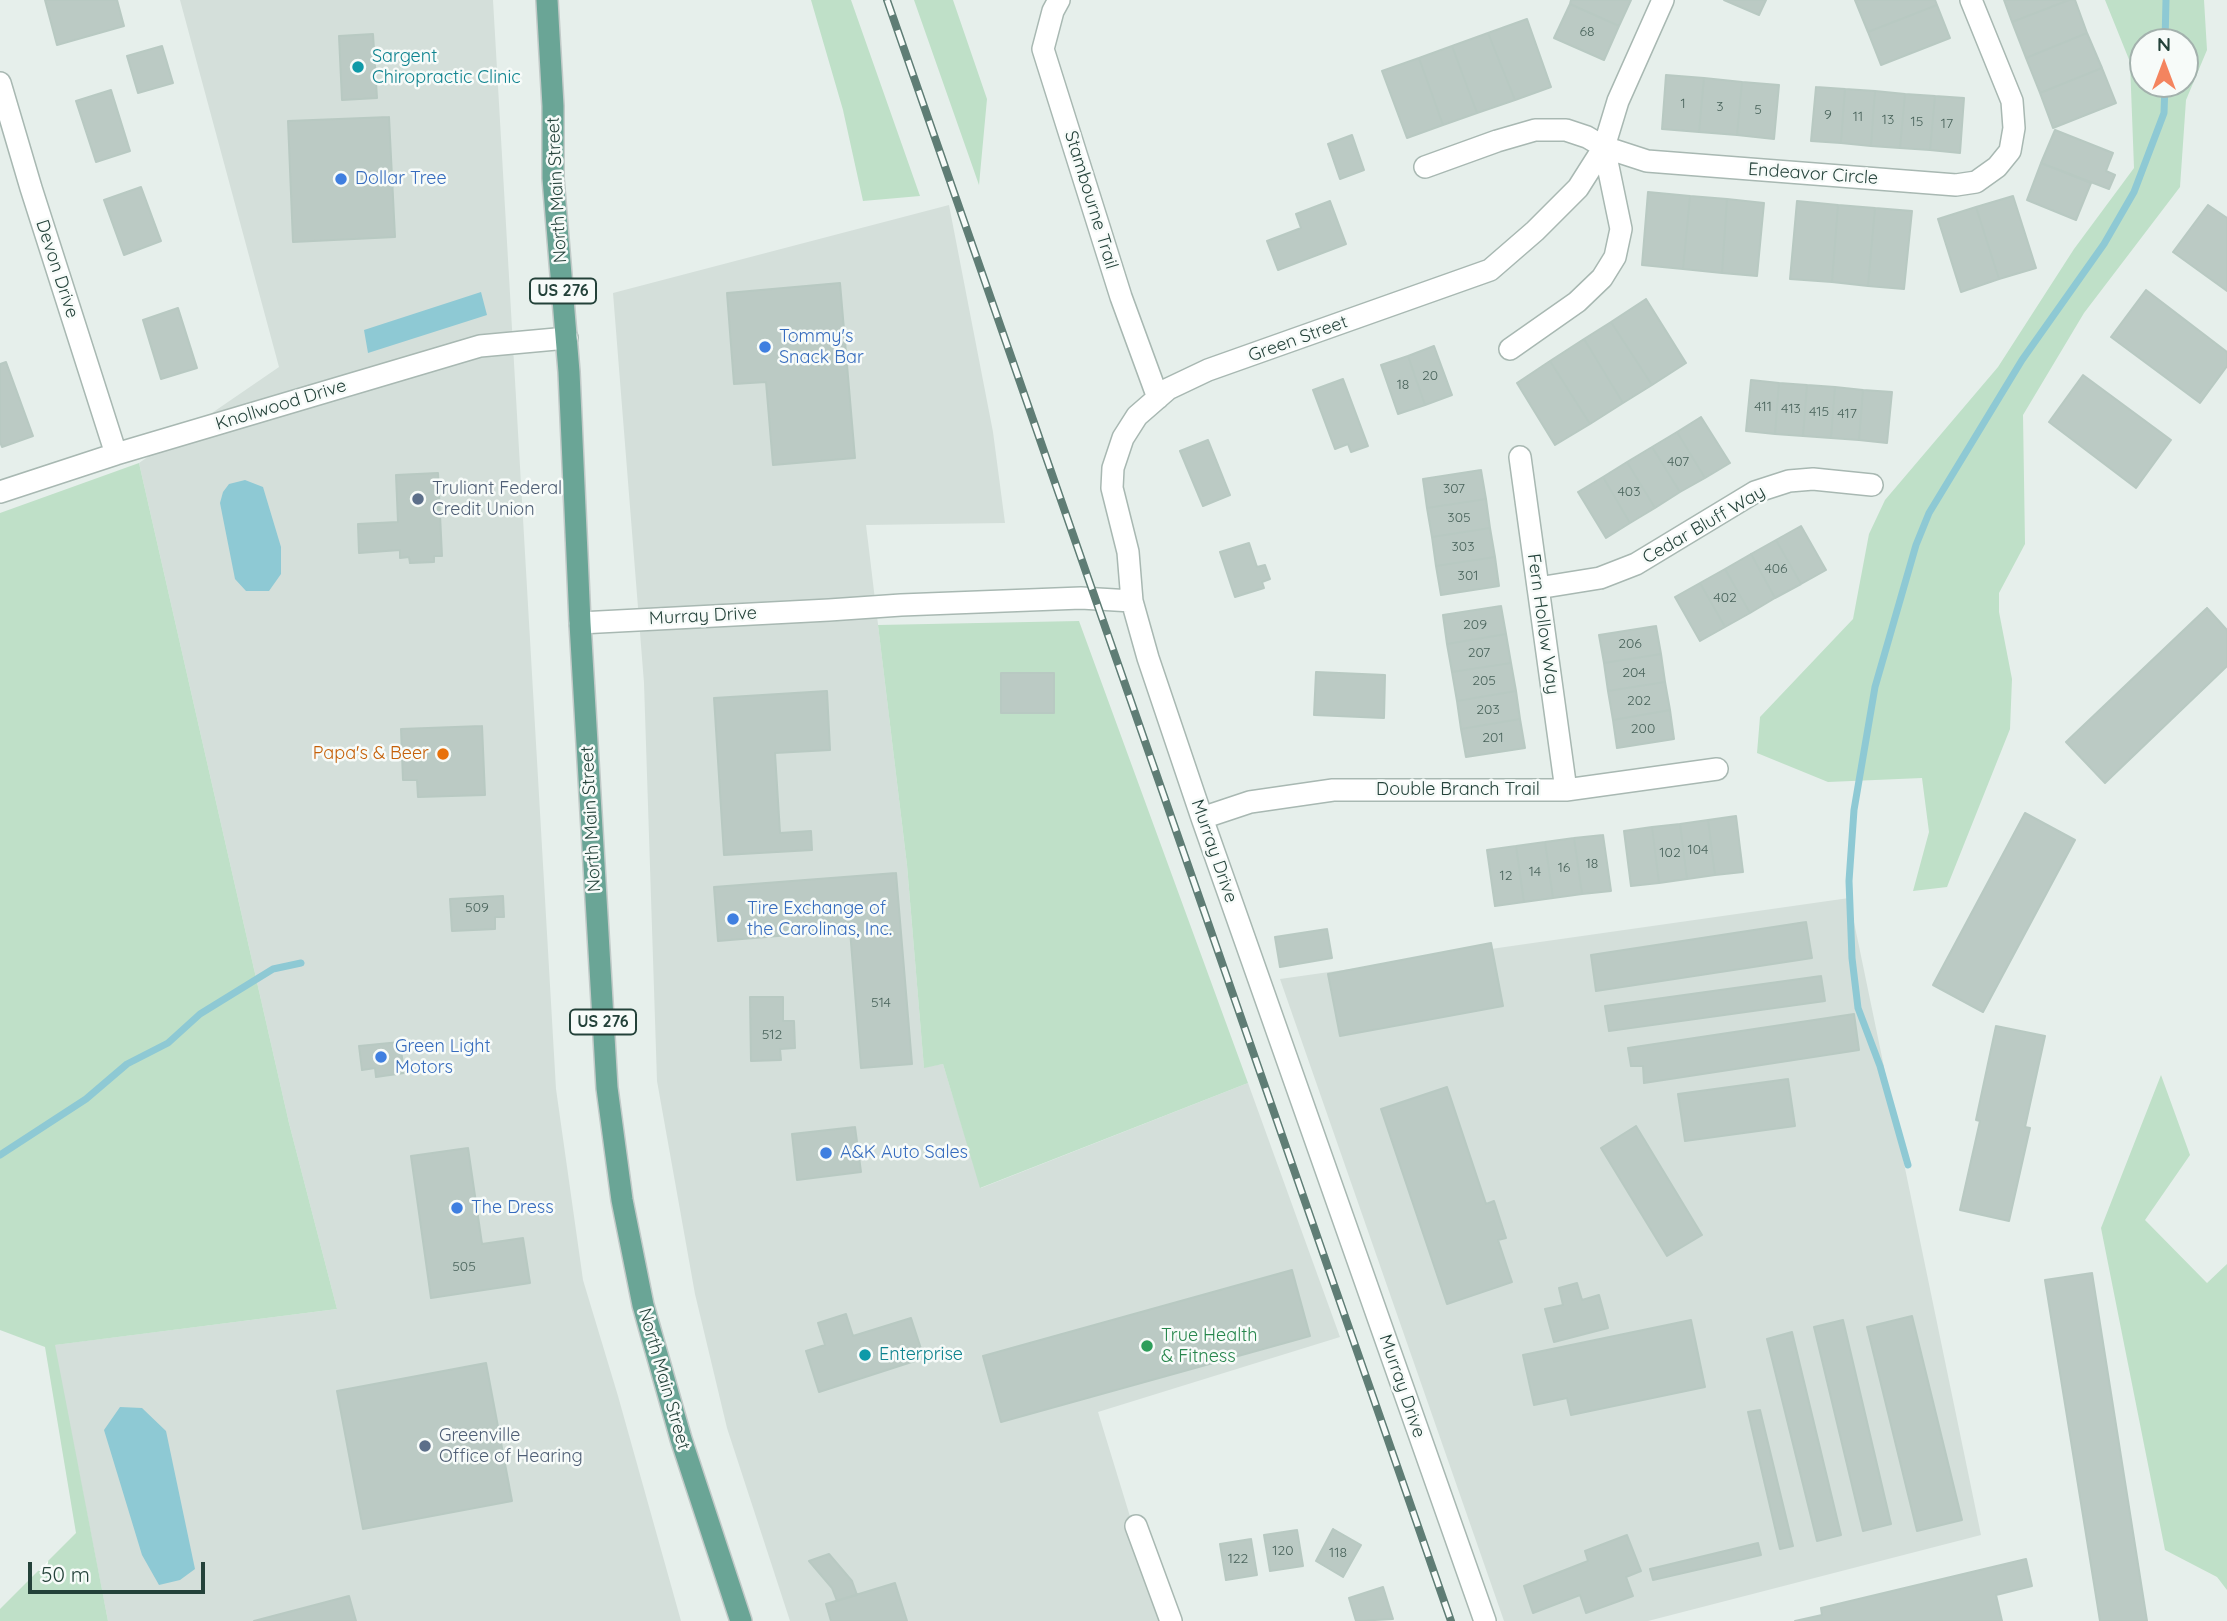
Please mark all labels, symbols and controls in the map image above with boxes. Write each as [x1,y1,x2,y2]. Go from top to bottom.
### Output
house number: 68 [1579,24,1595,40]
north arrow [2129,28,2199,98]
text: N [2157,32,2171,56]
place label: Sargent Chiropractic Clinic [372,46,521,88]
marker: Sargent Chiropractic Clinic [350,59,366,75]
house number: 1 [1680,96,1686,112]
house number: 3 [1716,99,1724,115]
house number: 5 [1754,102,1762,118]
house number: 9 [1824,107,1832,123]
house number: 11 [1853,109,1863,125]
house number: 13 [1882,112,1894,128]
house number: 15 [1911,114,1923,130]
street label: North Main Street [542,116,572,264]
house number: 17 [1941,116,1953,132]
street label: Stambourne Trail [1060,128,1122,272]
street label: Endeavor Circle [1747,159,1879,189]
place label: Dollar Tree [355,168,447,190]
marker: Dollar Tree [333,171,349,187]
street label: Devon Drive [31,217,83,321]
road number: US 276 [530,278,596,304]
street label: Green Street [1245,311,1351,367]
place label: Tommy's Snack Bar [779,326,864,368]
marker: Tommy's Snack Bar [757,339,773,355]
house number: 20 [1422,368,1438,384]
street label: Knollwood Drive [213,375,349,435]
house number: 18 [1397,377,1409,393]
house number: 411 [1754,399,1772,415]
house number: 413 [1781,401,1801,417]
house number: 415 [1809,404,1829,420]
house number: 417 [1837,406,1857,422]
house number: 407 [1667,454,1689,470]
place label: Truliant Federal Credit Union [432,478,562,520]
house number: 307 [1443,481,1465,497]
street label: Cedar Bluff Way [1639,481,1769,569]
house number: 403 [1617,484,1641,500]
marker: Truliant Federal Credit Union [410,491,426,507]
house number: 305 [1447,510,1471,526]
house number: 303 [1451,539,1475,555]
street label: Fern Hollow Way [1522,552,1564,696]
house number: 406 [1764,561,1788,577]
house number: 301 [1458,568,1478,584]
house number: 402 [1713,590,1737,606]
street label: Murray Drive [648,602,758,630]
house number: 209 [1463,617,1487,633]
house number: 206 [1618,636,1642,652]
house number: 207 [1468,645,1490,661]
house number: 204 [1622,665,1646,681]
house number: 205 [1472,673,1496,689]
house number: 202 [1627,693,1651,709]
house number: 203 [1476,702,1500,718]
house number: 200 [1631,721,1655,737]
house number: 201 [1482,730,1504,746]
place label: Papa's & Beer [313,743,429,765]
street label: North Main Street [576,745,606,893]
marker: Papa's & Beer [435,746,451,762]
street label: Double Branch Trail [1376,779,1540,801]
street label: Murray Drive [1186,796,1242,906]
house number: 104 [1688,842,1708,858]
house number: 102 [1659,845,1681,861]
house number: 18 [1586,856,1598,872]
house number: 16 [1558,860,1570,876]
house number: 14 [1529,864,1541,880]
house number: 12 [1500,868,1512,884]
place label: Tire Exchange of the Carolinas, Inc. [747,898,892,940]
house number: 509 [465,900,489,916]
marker: Tire Exchange of the Carolinas, Inc. [725,911,741,927]
house number: 514 [871,995,891,1011]
road number: US 276 [570,1010,636,1034]
house number: 512 [762,1027,782,1043]
place label: Green Light Motors [395,1036,491,1078]
marker: Green Light Motors [373,1049,389,1065]
place label: A&K Auto Sales [840,1142,968,1164]
marker: A&K Auto Sales [818,1145,834,1161]
place label: The Dress [471,1197,554,1219]
marker: The Dress [449,1200,465,1216]
house number: 505 [452,1259,476,1275]
street label: North Main Street [633,1306,695,1452]
place label: True Health & Fitness [1161,1325,1258,1368]
street label: Murray Drive [1374,1331,1430,1441]
marker: True Health & Fitness [1139,1338,1155,1354]
place label: Enterprise [879,1344,963,1366]
marker: Enterprise [857,1347,873,1363]
place label: Greenville Office of Hearing [439,1425,583,1468]
marker: Greenville Office of Hearing [417,1438,433,1454]
house number: 120 [1272,1543,1294,1559]
house number: 118 [1329,1545,1347,1561]
scale bar [32,1548,208,1592]
house number: 122 [1228,1551,1248,1567]
text: 50 m [41,1561,90,1587]

